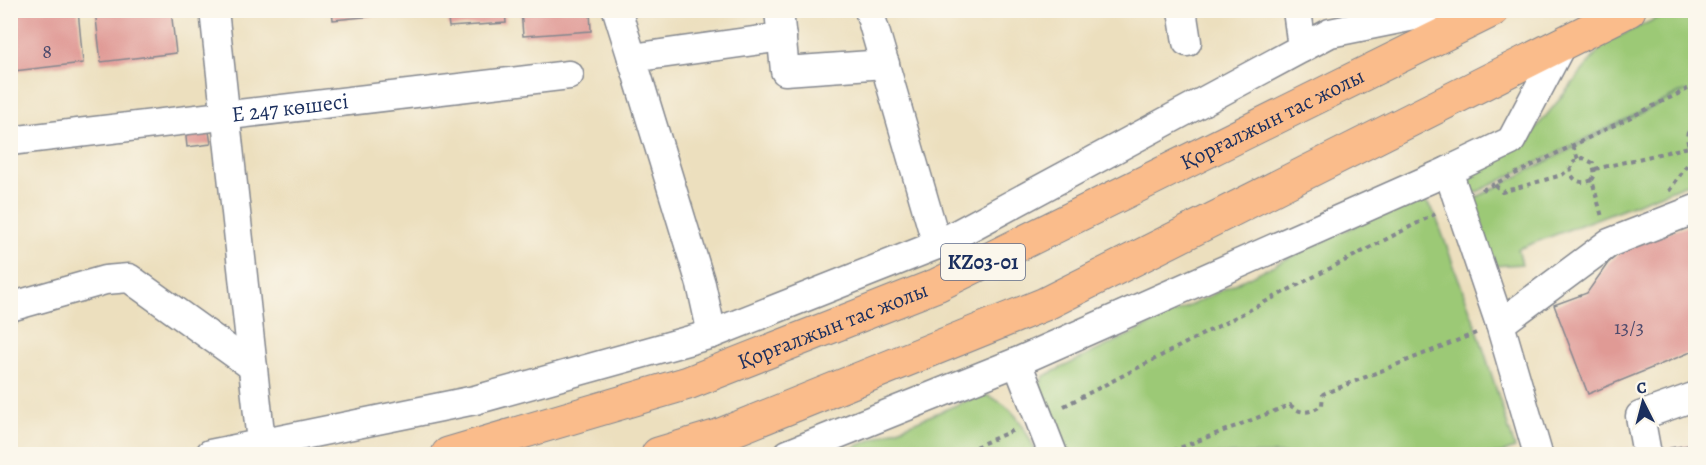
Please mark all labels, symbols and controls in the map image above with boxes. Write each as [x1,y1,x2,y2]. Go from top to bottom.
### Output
house number: 8 [42,38,52,65]
street label: Қорғалжын тас жолы [1175,61,1370,177]
street label: Е 247 көшесі [230,86,350,130]
road number: KZ03-01 [941,244,1025,280]
street label: Қорғалжын тас жолы [733,275,932,377]
house number: 13/3 [1614,314,1644,341]
north arrow [1613,372,1673,432]
text: С [1635,377,1648,400]

